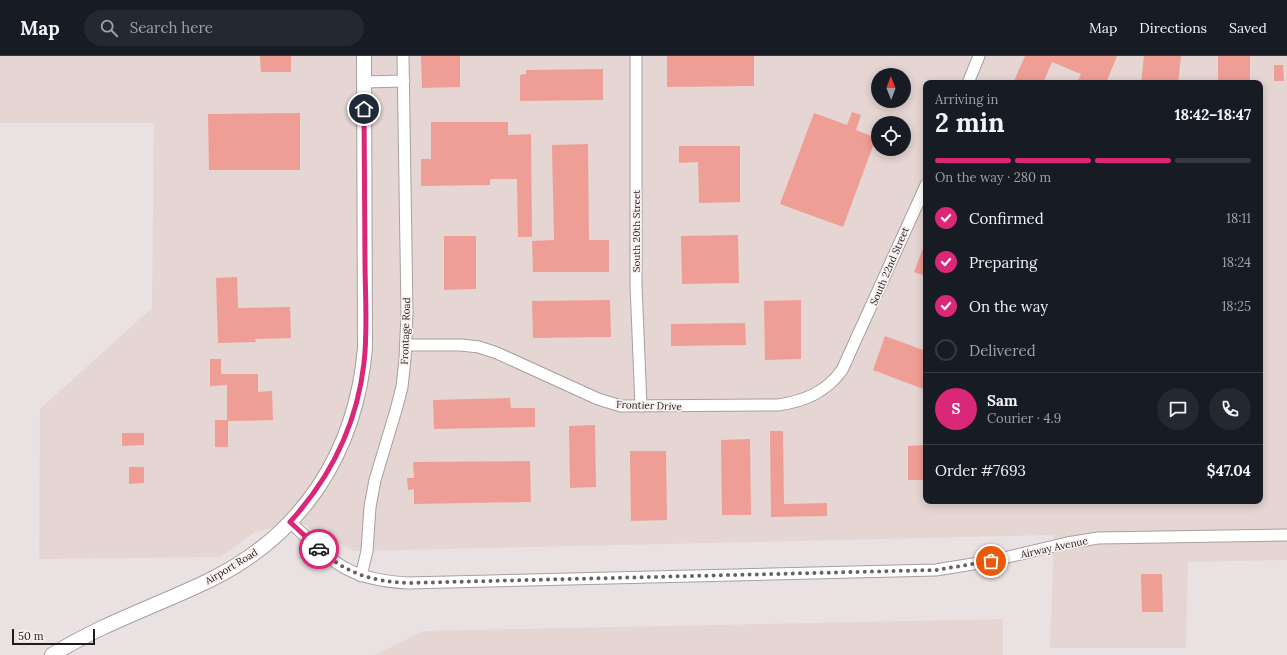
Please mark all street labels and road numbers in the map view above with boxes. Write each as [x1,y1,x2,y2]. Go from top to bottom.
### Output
street label: South 20th Street [630,190,643,272]
street label: South 22nd Street [867,225,912,307]
street label: Frontage Road [398,297,413,365]
street label: Frontier Drive [616,398,683,413]
street label: Airway Avenue [1018,534,1089,561]
street label: Airport Road [202,546,260,588]

